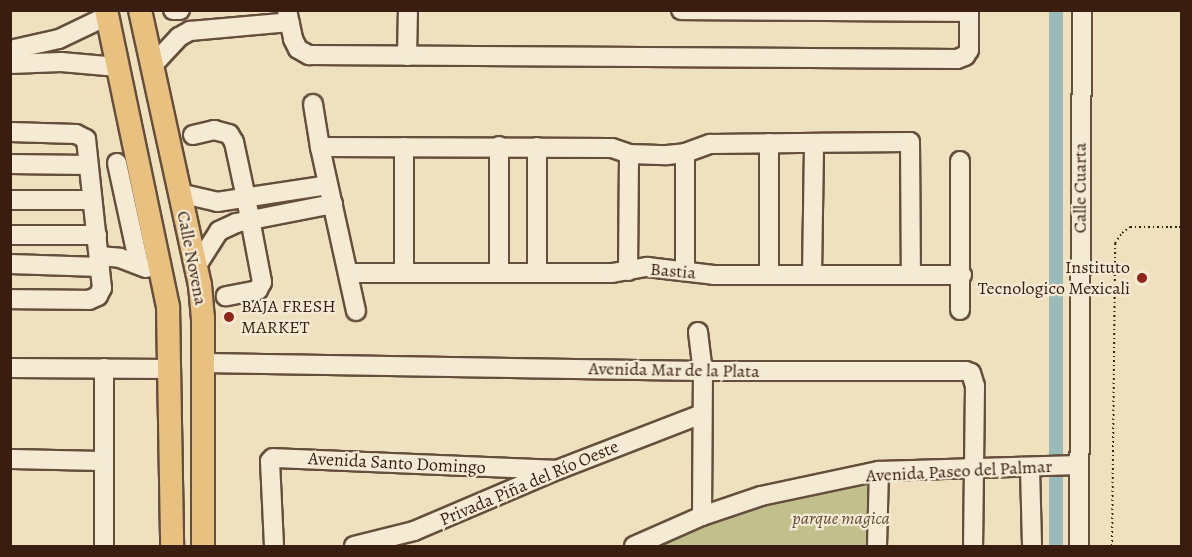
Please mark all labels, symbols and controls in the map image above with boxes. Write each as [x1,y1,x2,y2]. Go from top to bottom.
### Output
street label: Calle Cuarta [1069,143,1091,233]
street label: Calle Novena [172,209,212,307]
place label: Instituto Tecnologico Mexicali [978,257,1130,300]
street label: Bastia [649,258,697,284]
marker: Instituto Tecnologico Mexicali [1135,271,1149,285]
place label: BAJA FRESH MARKET [241,296,336,338]
marker: BAJA FRESH MARKET [222,310,236,324]
street label: Avenida Mar de la Plata [588,358,760,382]
street label: Privada Piña del Río Oeste [436,436,622,530]
street label: Avenida Santo Domingo [308,448,486,478]
street label: Avenida Paseo del Palmar [865,455,1053,487]
park label: parque magica [792,507,890,529]

